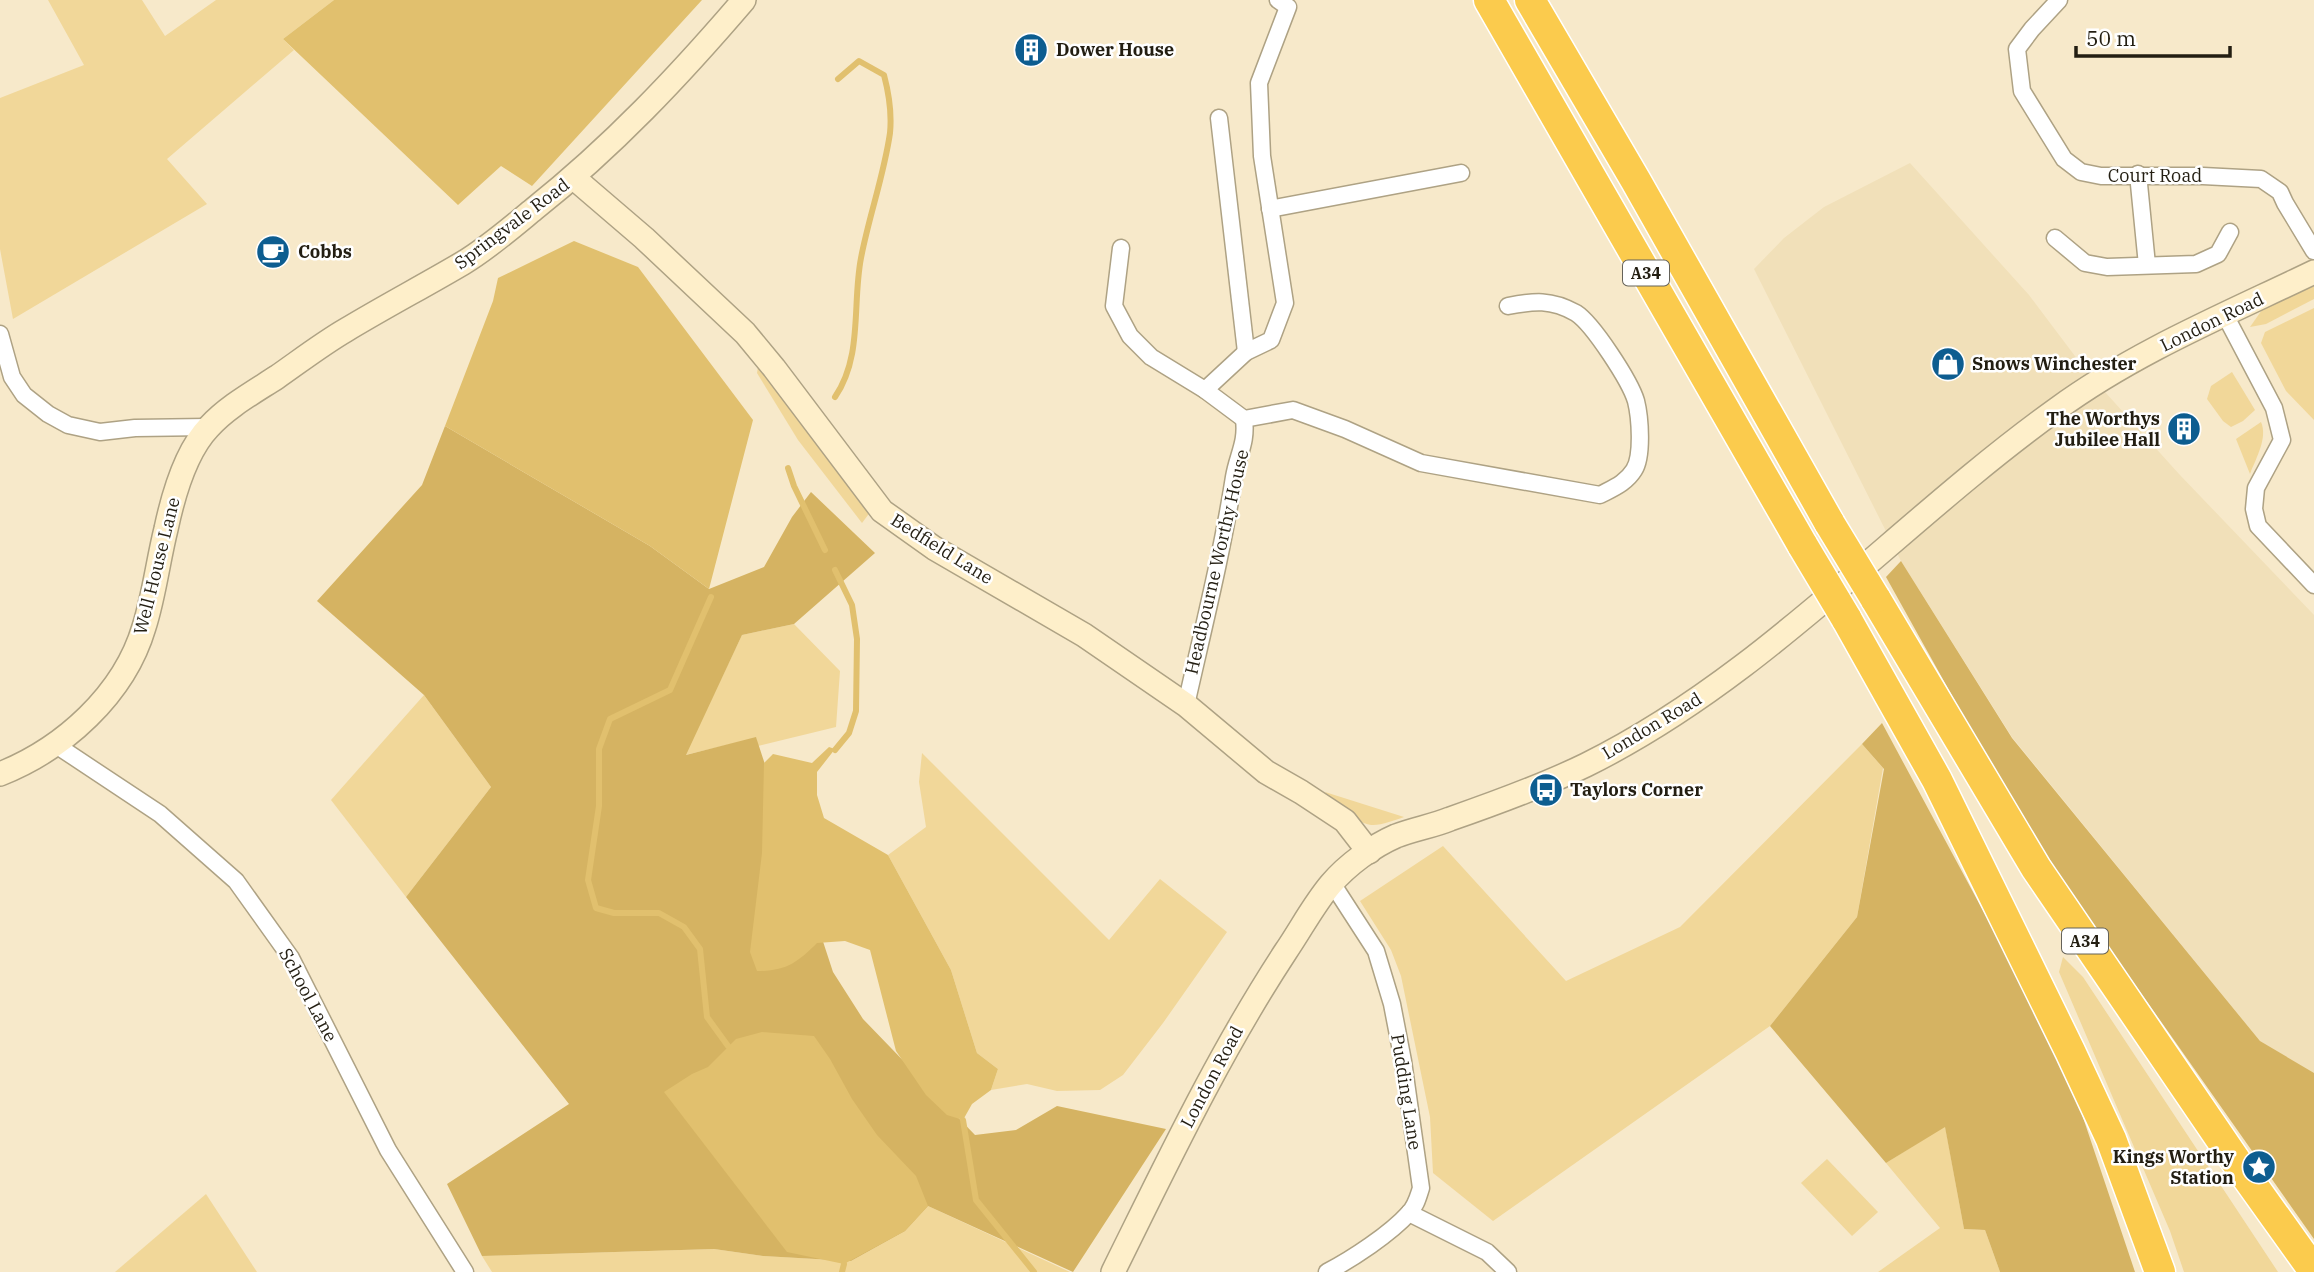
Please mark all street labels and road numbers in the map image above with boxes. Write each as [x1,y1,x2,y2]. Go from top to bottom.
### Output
street label: Court Road [2108,164,2202,187]
street label: Springvale Road [450,173,574,274]
road number: A34 [1623,260,1669,286]
street label: London Road [2156,287,2267,356]
street label: Headbourne Worthy House [1179,447,1254,677]
street label: Well House Lane [128,495,185,637]
street label: Bedfield Lane [887,508,998,589]
street label: London Road [1598,687,1706,764]
road number: A34 [2062,928,2108,953]
street label: School Lane [274,944,343,1046]
street label: London Road [1175,1022,1248,1132]
street label: Pudding Lane [1386,1032,1427,1152]

